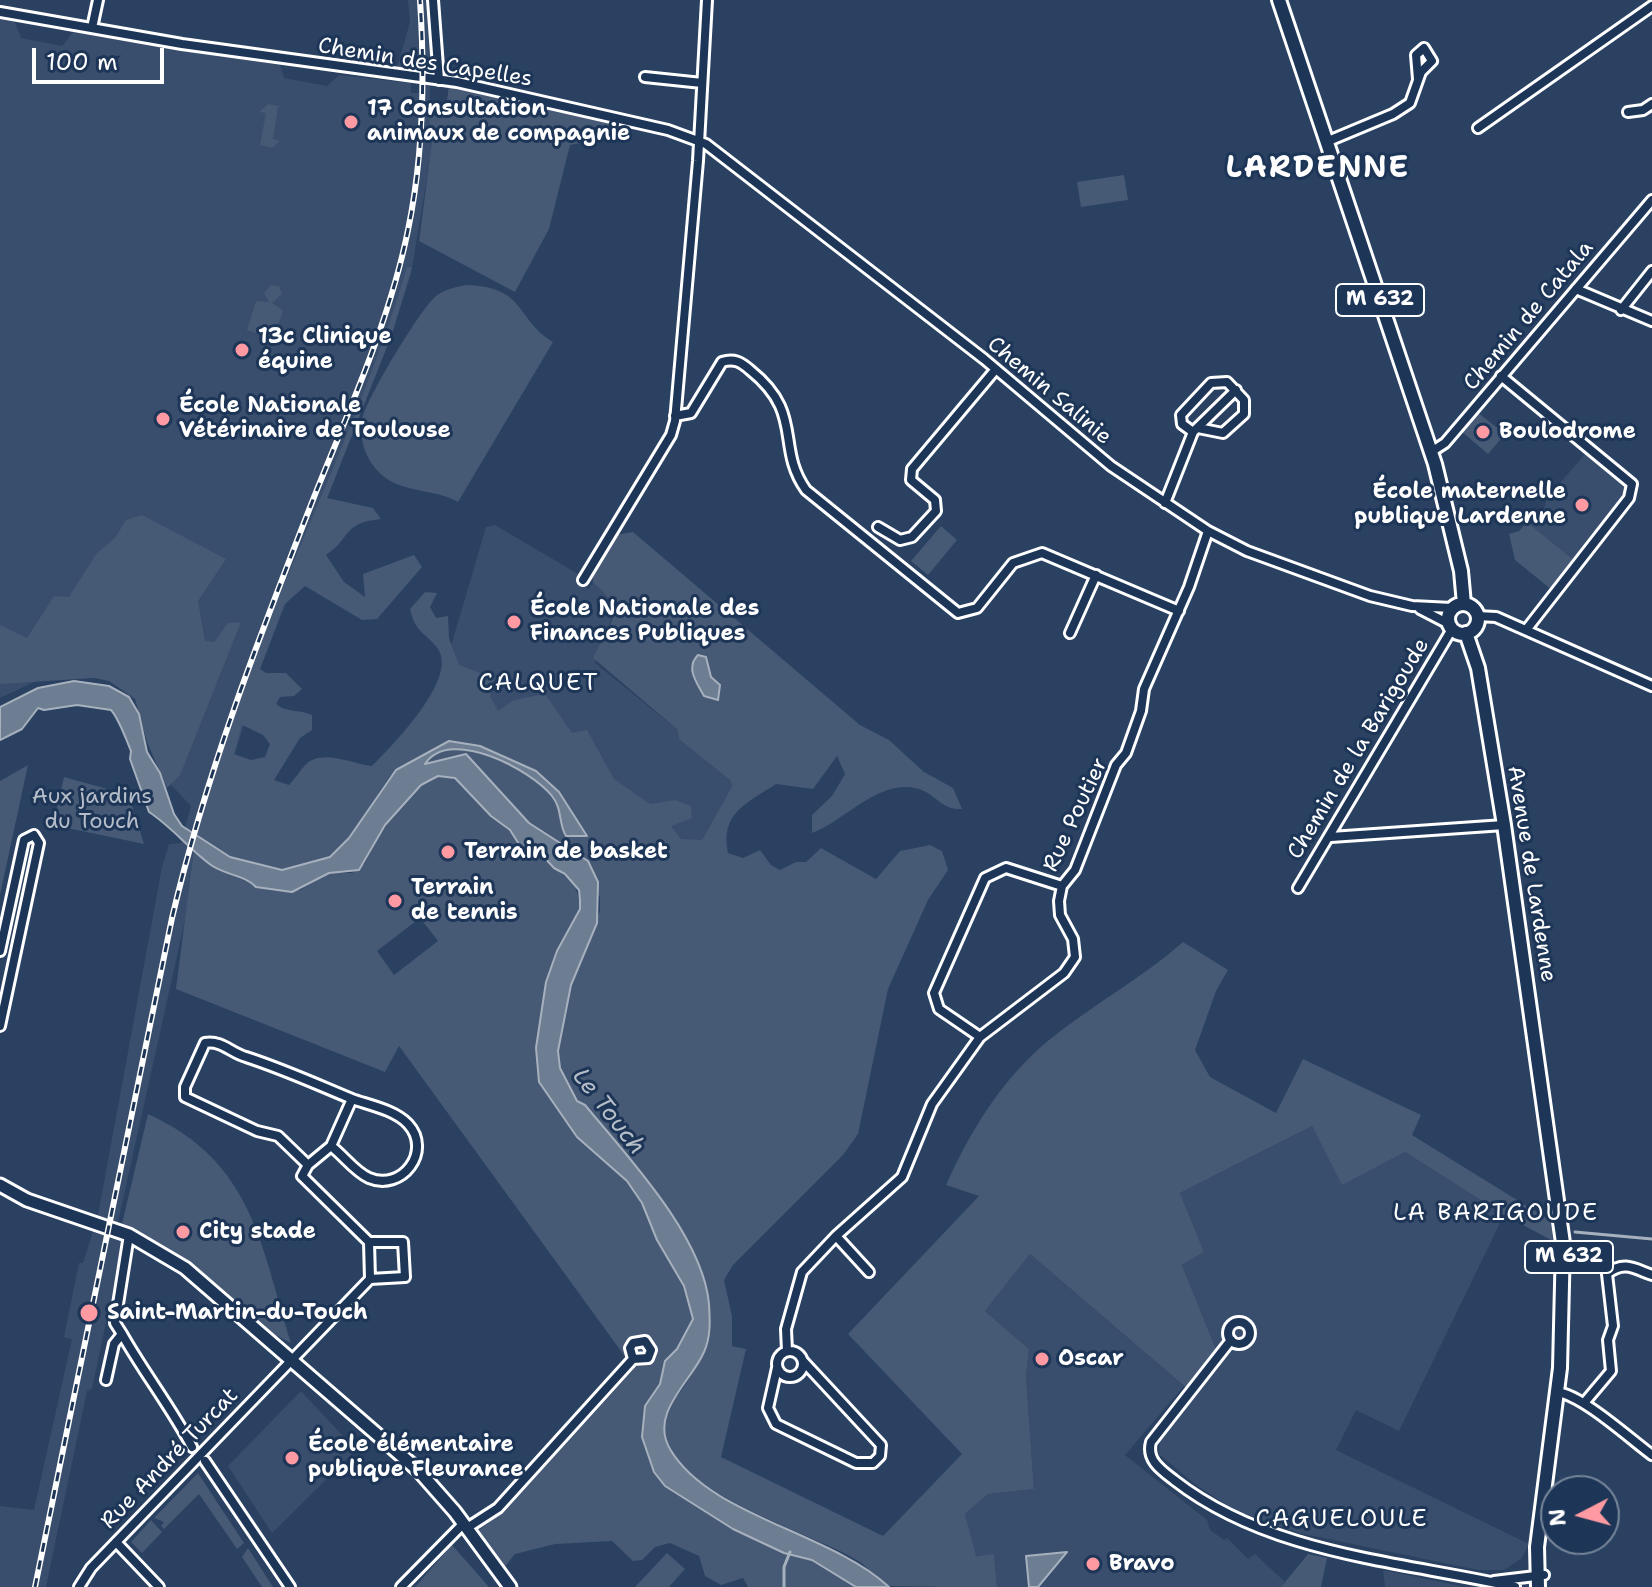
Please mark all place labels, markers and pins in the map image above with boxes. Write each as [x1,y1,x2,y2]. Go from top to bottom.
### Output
place label: 17 Consultation animaux de compagnie [367,96,630,148]
marker: 17 Consultation animaux de compagnie [342,113,360,131]
place label: 13c Clinique équine [258,324,392,376]
marker: 13c Clinique équine [233,341,251,359]
place label: École Nationale Vétérinaire de Toulouse [179,393,451,444]
marker: École Nationale Vétérinaire de Toulouse [154,410,172,428]
place label: Boulodrome [1499,419,1636,445]
marker: Boulodrome [1474,423,1492,441]
place label: École maternelle publique Lardenne [1354,479,1566,530]
marker: École maternelle publique Lardenne [1573,496,1591,514]
place label: École Nationale des Finances Publiques [530,596,759,648]
marker: École Nationale des Finances Publiques [505,613,523,631]
place label: Terrain de basket [464,839,668,865]
marker: Terrain de basket [439,843,457,861]
place label: Terrain de tennis [411,875,518,926]
marker: Terrain de tennis [386,892,404,910]
place label: City stade [199,1219,316,1245]
marker: City stade [174,1223,192,1241]
place label: Saint-Martin-du-Touch [107,1300,368,1326]
marker: Saint-Martin-du-Touch [78,1302,100,1324]
place label: Oscar [1058,1346,1124,1372]
marker: Oscar [1033,1350,1051,1368]
place label: École élémentaire publique Fleurance [308,1432,523,1484]
marker: École élémentaire publique Fleurance [283,1449,301,1467]
place label: Bravo [1109,1551,1175,1577]
marker: Bravo [1084,1555,1102,1573]

